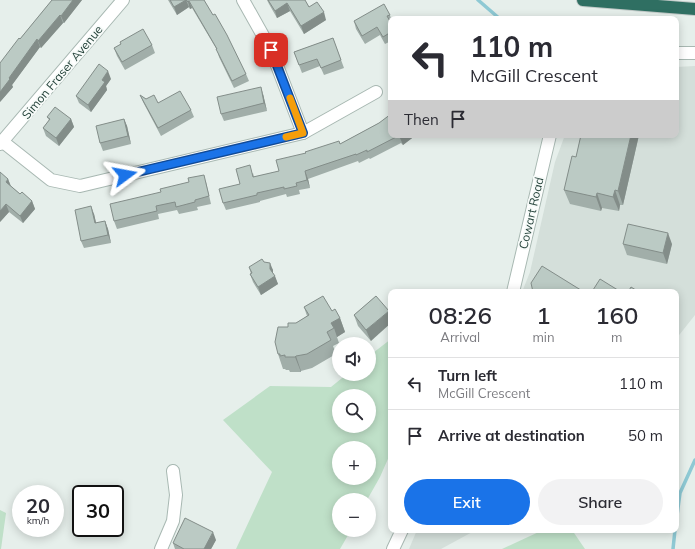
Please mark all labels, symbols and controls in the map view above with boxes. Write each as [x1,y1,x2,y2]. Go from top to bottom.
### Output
street label: Simon Fraser Avenue [18,22,106,122]
text: 110 m [470,29,553,64]
icon: left [404,32,456,84]
pin [254,33,288,67]
icon: arrive [260,39,282,61]
text: McGill Crescent [470,64,598,87]
icon: arrive [447,108,469,130]
text: Then [404,110,439,129]
position arrow [104,154,146,196]
street label: Cowart Road [515,176,547,250]
text: 08:26 [429,300,492,330]
text: 1 [536,300,551,330]
text: 160 [595,300,638,330]
text: Arrival [440,329,480,345]
text: min [532,329,555,345]
text: m [611,329,622,345]
map controls [332,337,376,537]
button: sound [332,337,376,381]
text: Turn left [438,366,497,385]
icon: left [404,373,426,395]
text: 110 m [619,374,663,393]
text: McGill Crescent [438,385,530,401]
button: search [332,389,376,433]
icon: arrive [404,425,426,447]
text: Arrive at destination [438,426,585,445]
text: 50 m [628,426,663,445]
button: + [332,441,376,485]
button: Exit [404,479,530,525]
button: Share [538,479,663,525]
speed limit sign: 30 [72,485,124,537]
text: 20 [26,493,50,518]
button: − [332,493,376,537]
text: km/h [27,514,49,527]

